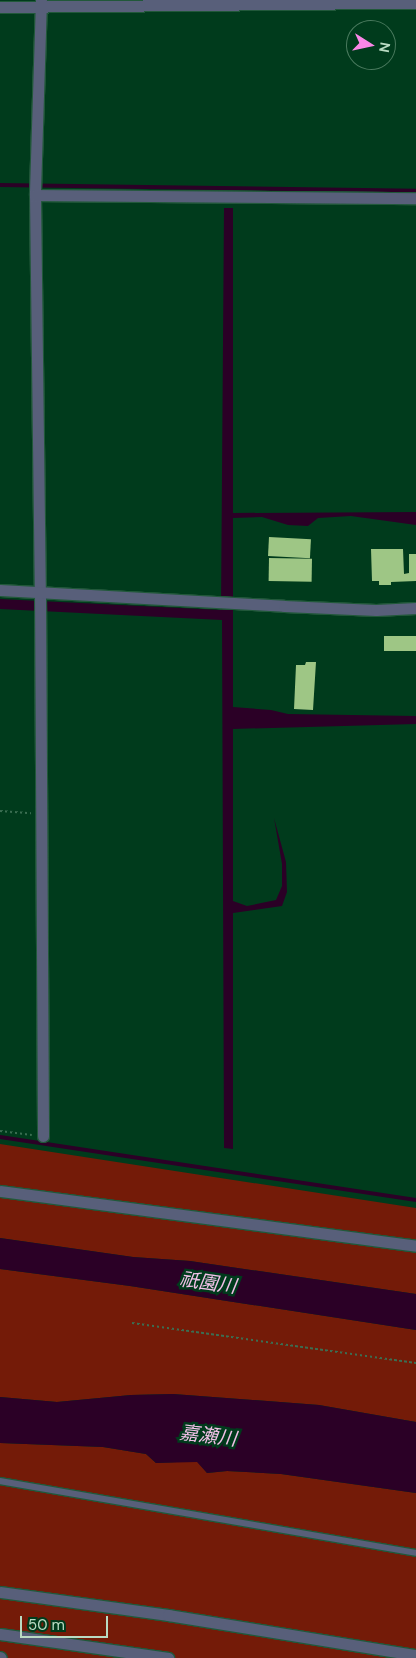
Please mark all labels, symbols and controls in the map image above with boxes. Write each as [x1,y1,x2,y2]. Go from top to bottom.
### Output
north arrow [346,20,396,70]
text: N [375,41,395,54]
water label: 祇園川 [178,1268,238,1298]
water label: 嘉瀬川 [178,1421,238,1451]
scale bar [22,1606,110,1638]
text: 50 m [28,1615,65,1635]

